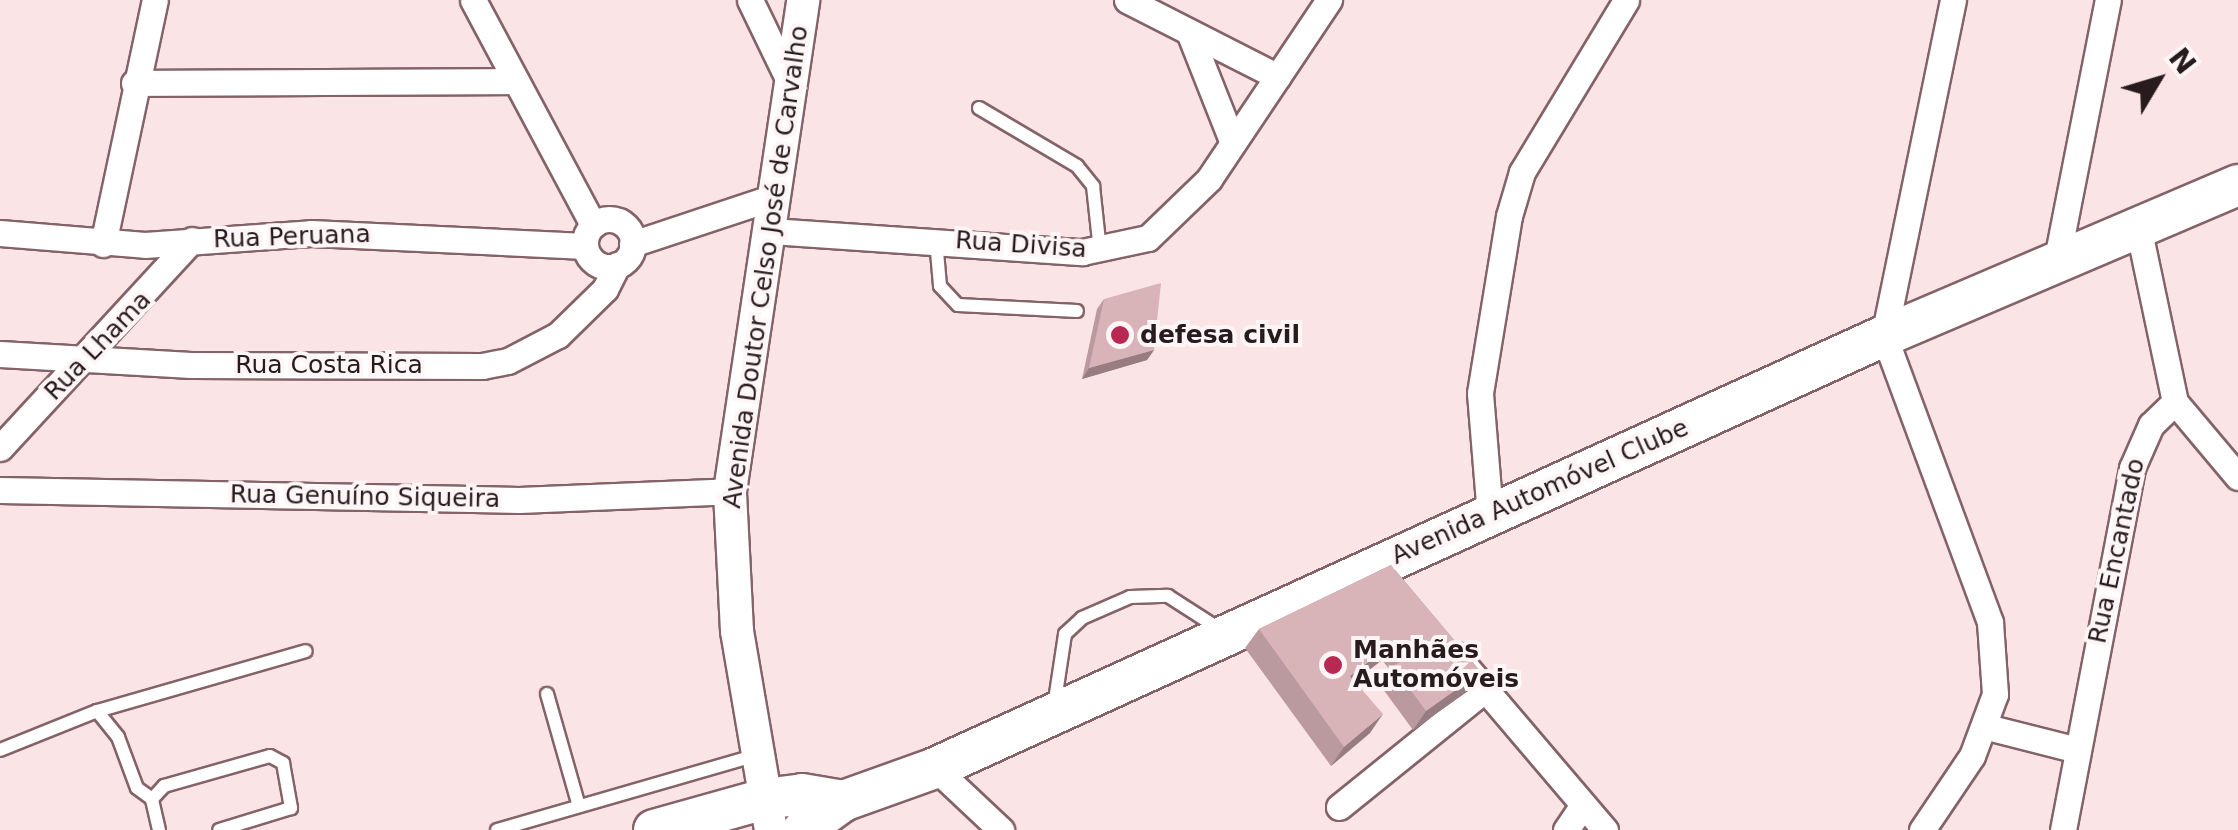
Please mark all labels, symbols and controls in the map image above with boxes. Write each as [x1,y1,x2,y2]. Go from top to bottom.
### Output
street label: Avenida Doutor Celso José de Carvalho [717,24,815,510]
north arrow [2108,30,2208,130]
text: N [2162,42,2202,81]
street label: Rua Peruana [213,219,371,255]
street label: Rua Divisa [954,225,1088,265]
street label: Rua Lhama [39,285,157,407]
place label: defesa civil [1140,320,1300,350]
marker: defesa civil [1109,324,1131,346]
street label: Rua Costa Rica [235,350,423,380]
street label: Avenida Automóvel Clube [1387,413,1693,571]
street label: Rua Encantado [2083,456,2151,646]
street label: Rua Genuíno Siqueira [230,480,500,514]
place label: Manhães Automóveis [1353,636,1519,695]
marker: Manhães Automóveis [1322,654,1344,676]

